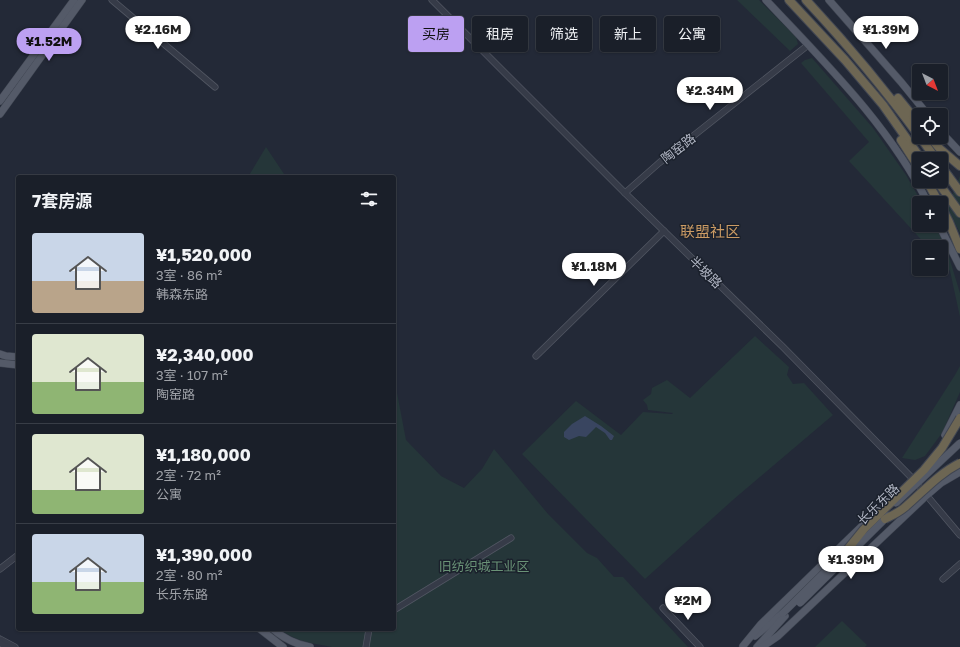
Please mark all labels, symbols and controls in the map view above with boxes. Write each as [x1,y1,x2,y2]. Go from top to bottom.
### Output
pin: ¥2.16M [125,16,191,50]
chip: 买房 [408,16,464,52]
chip: 租房 [472,16,528,52]
chip: 筛选 [536,16,592,52]
chip: 新上 [600,16,656,52]
chip: 公寓 [664,16,720,52]
pin: ¥1.39M [853,16,919,50]
text: ¥2.16M [134,21,182,37]
text: ¥1.39M [862,21,910,37]
pin: ¥1.52M [16,28,82,62]
text: ¥1.52M [26,33,72,49]
north arrow [912,64,948,100]
map controls [912,64,948,276]
pin: ¥2.34M [677,77,743,111]
text: ¥2.34M [686,82,734,98]
button: locate [912,108,948,144]
street label: 陶窑路 [658,130,698,166]
button: layers [912,152,948,188]
icon: filters [358,188,380,210]
text: 7套房源 [32,190,92,211]
button: + [912,196,948,232]
district label: 联盟社区 [680,222,740,240]
button: − [912,240,948,276]
text: ¥1,520,000 [156,244,252,265]
icon: home [64,249,112,297]
pin: ¥1.18M [561,253,627,287]
street label: 半坡路 [686,253,726,291]
text: ¥1.18M [571,258,617,274]
text: 3室 · 86 m² [156,267,222,283]
text: 韩森东路 [156,286,208,302]
text: ¥2,340,000 [156,344,254,365]
icon: home [64,350,112,398]
text: 3室 · 107 m² [156,367,228,383]
text: 陶窑路 [156,386,195,402]
text: ¥1,180,000 [156,444,251,465]
icon: home [64,450,112,498]
text: 2室 · 72 m² [156,467,221,483]
street label: 长乐东路 [854,480,902,528]
text: 公寓 [156,486,182,502]
text: ¥1,390,000 [156,544,252,565]
pin: ¥1.39M [818,546,884,580]
icon: home [64,550,112,598]
text: ¥1.39M [827,551,875,567]
park label: 旧纺织城工业区 [438,558,530,574]
text: 2室 · 80 m² [156,567,222,583]
text: 长乐东路 [156,586,208,602]
pin: ¥2M [669,587,707,621]
text: ¥2M [674,592,702,608]

